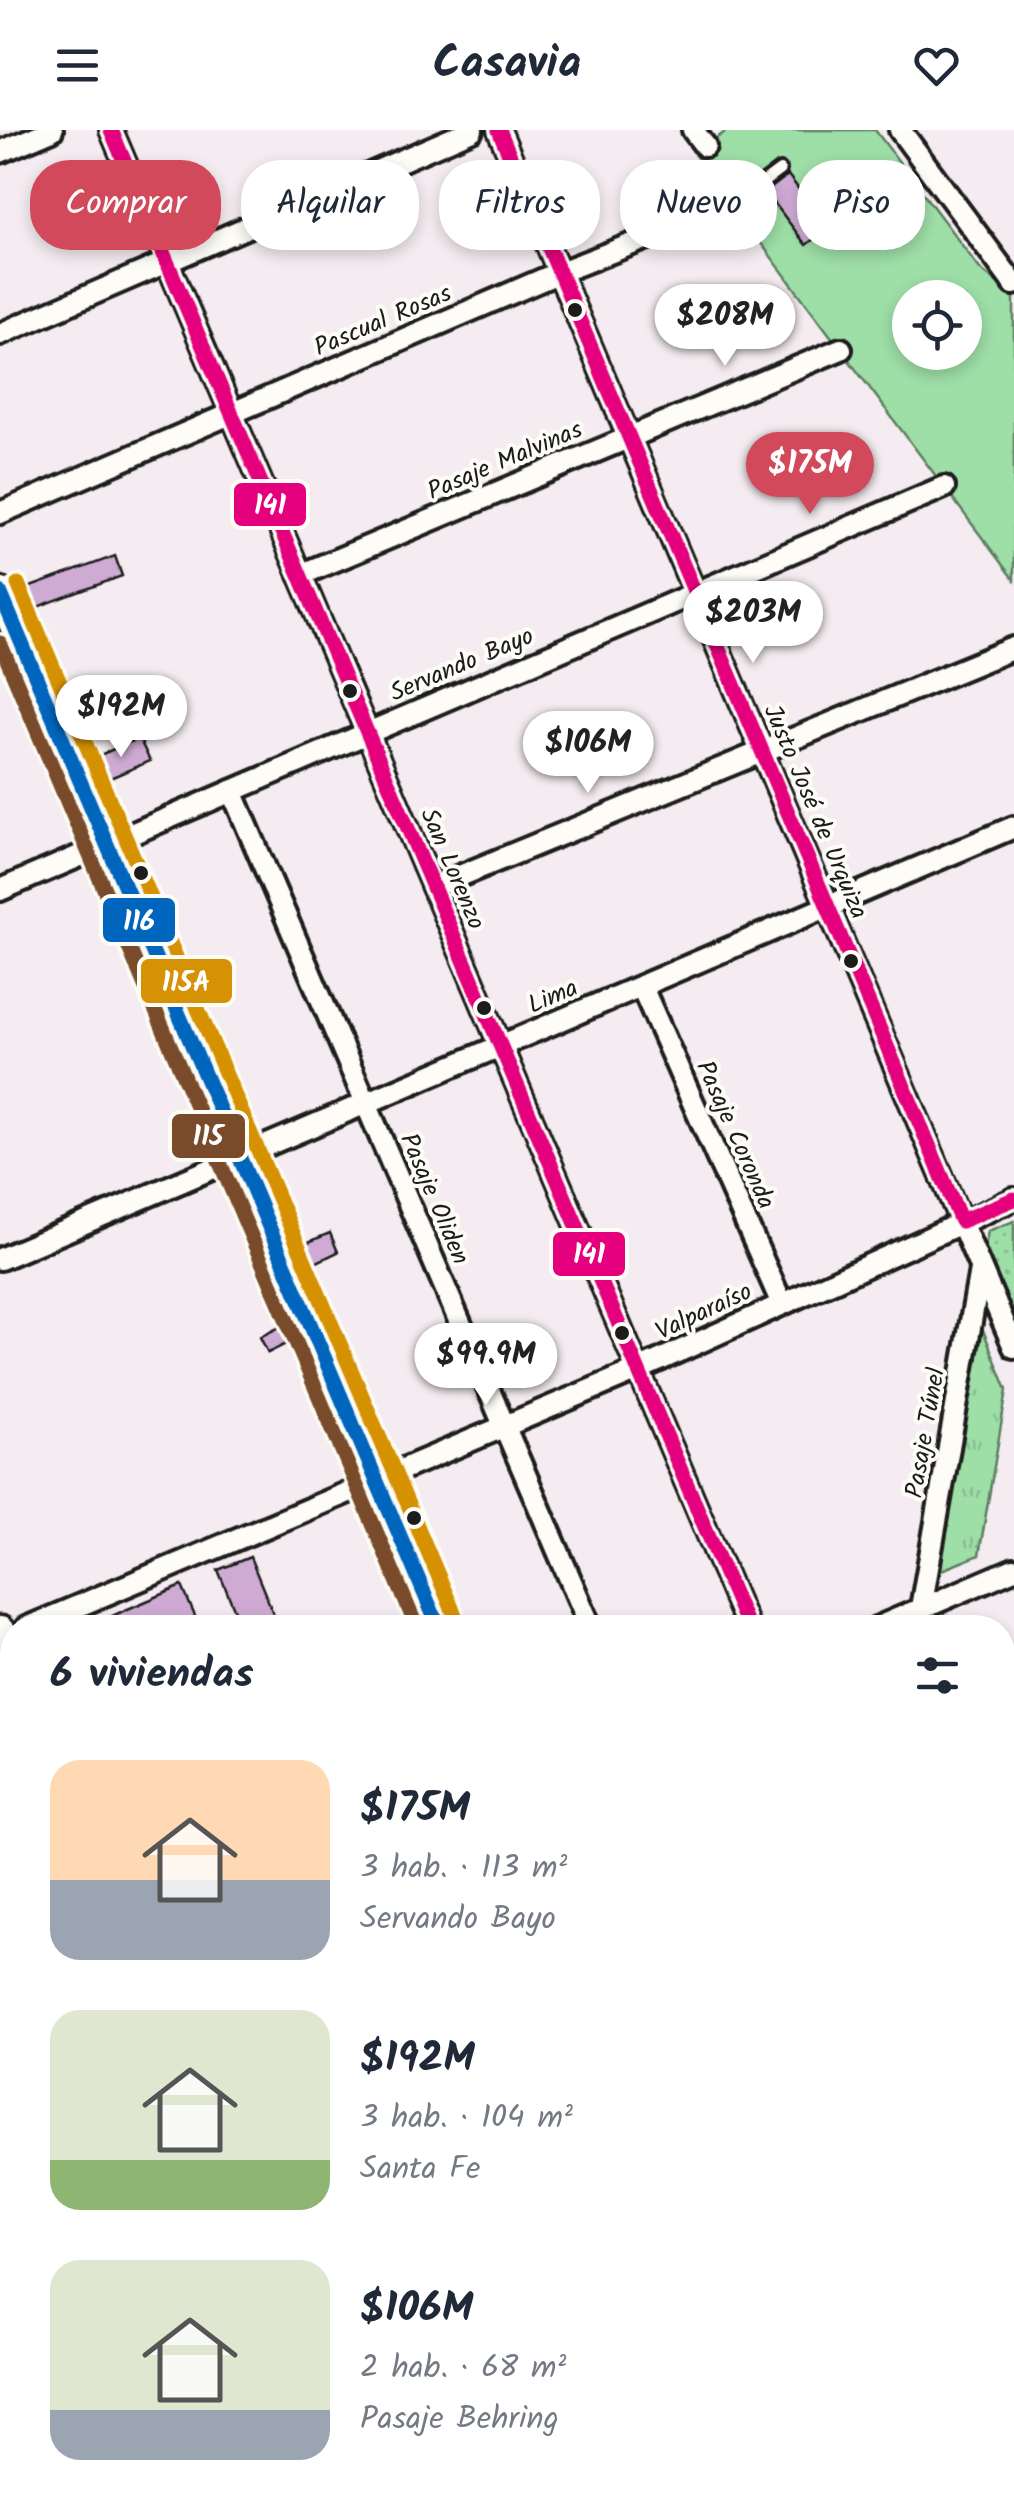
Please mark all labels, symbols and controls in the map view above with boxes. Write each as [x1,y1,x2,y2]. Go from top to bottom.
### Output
text: Casavia [433,29,581,101]
icon: menu [50,38,105,93]
icon: heart [909,38,964,93]
chip: Comprar [30,160,221,250]
chip: Alquilar [241,160,419,250]
chip: Filtros [439,160,600,250]
chip: Nuevo [620,160,777,250]
chip: Piso [797,160,925,250]
street label: Pascual Rosas [308,274,458,368]
map controls [892,280,982,370]
button: locate [892,280,982,370]
pin: $208M [655,284,795,369]
text: $208M [676,291,774,342]
unlabelled marker [565,300,585,320]
street label: Pasaje Malvinas [421,410,589,512]
pin: $175M [740,432,880,517]
text: $175M [768,439,852,490]
line badge: 141 [232,481,308,528]
text: 141 [254,484,287,529]
pin: $203M [683,581,823,666]
text: $203M [705,588,801,639]
street label: Servando Bayo [384,617,540,713]
pin: $192M [51,675,191,760]
unlabelled marker [340,681,360,701]
text: $192M [77,682,165,733]
street label: Justo José de Urquiza [752,699,878,925]
pin: $106M [518,711,658,796]
text: $106M [545,718,631,769]
street label: San Lorenzo [408,802,496,936]
unlabelled marker [131,863,151,883]
line badge: 116 [101,896,177,944]
text: 116 [123,900,155,945]
unlabelled marker [841,951,861,971]
line badge: 115A [139,957,234,1005]
text: 115A [162,961,210,1006]
street label: Lima [522,969,584,1025]
unlabelled marker [474,998,494,1018]
street label: Pasaje Coronda [684,1054,786,1216]
line badge: 115 [170,1112,247,1160]
text: 115 [192,1115,226,1160]
street label: Pasaje Oliden [388,1127,480,1271]
line badge: 141 [551,1230,627,1278]
text: 141 [573,1233,606,1278]
street label: Valparaíso [649,1272,759,1352]
pin: $99.9M [405,1323,567,1408]
unlabelled marker [612,1323,632,1343]
text: $99.9M [436,1330,536,1381]
street label: Pasaje Túnel [895,1365,957,1501]
unlabelled marker [404,1508,424,1528]
text: 6 viviendas [50,1642,254,1709]
icon: filters [910,1648,965,1703]
text: $175M [360,1776,470,1843]
icon: home [130,1800,250,1920]
text: 3 hab. · 113 m² [360,1843,567,1894]
text: Servando Bayo [360,1894,556,1945]
text: $192M [360,2026,475,2093]
icon: home [130,2050,250,2170]
text: 3 hab. · 104 m² [360,2093,573,2144]
text: Santa Fe [360,2144,480,2195]
text: $106M [360,2276,474,2343]
icon: home [130,2300,250,2420]
text: 2 hab. · 68 m² [360,2343,566,2394]
text: Pasaje Behring [360,2394,559,2445]

